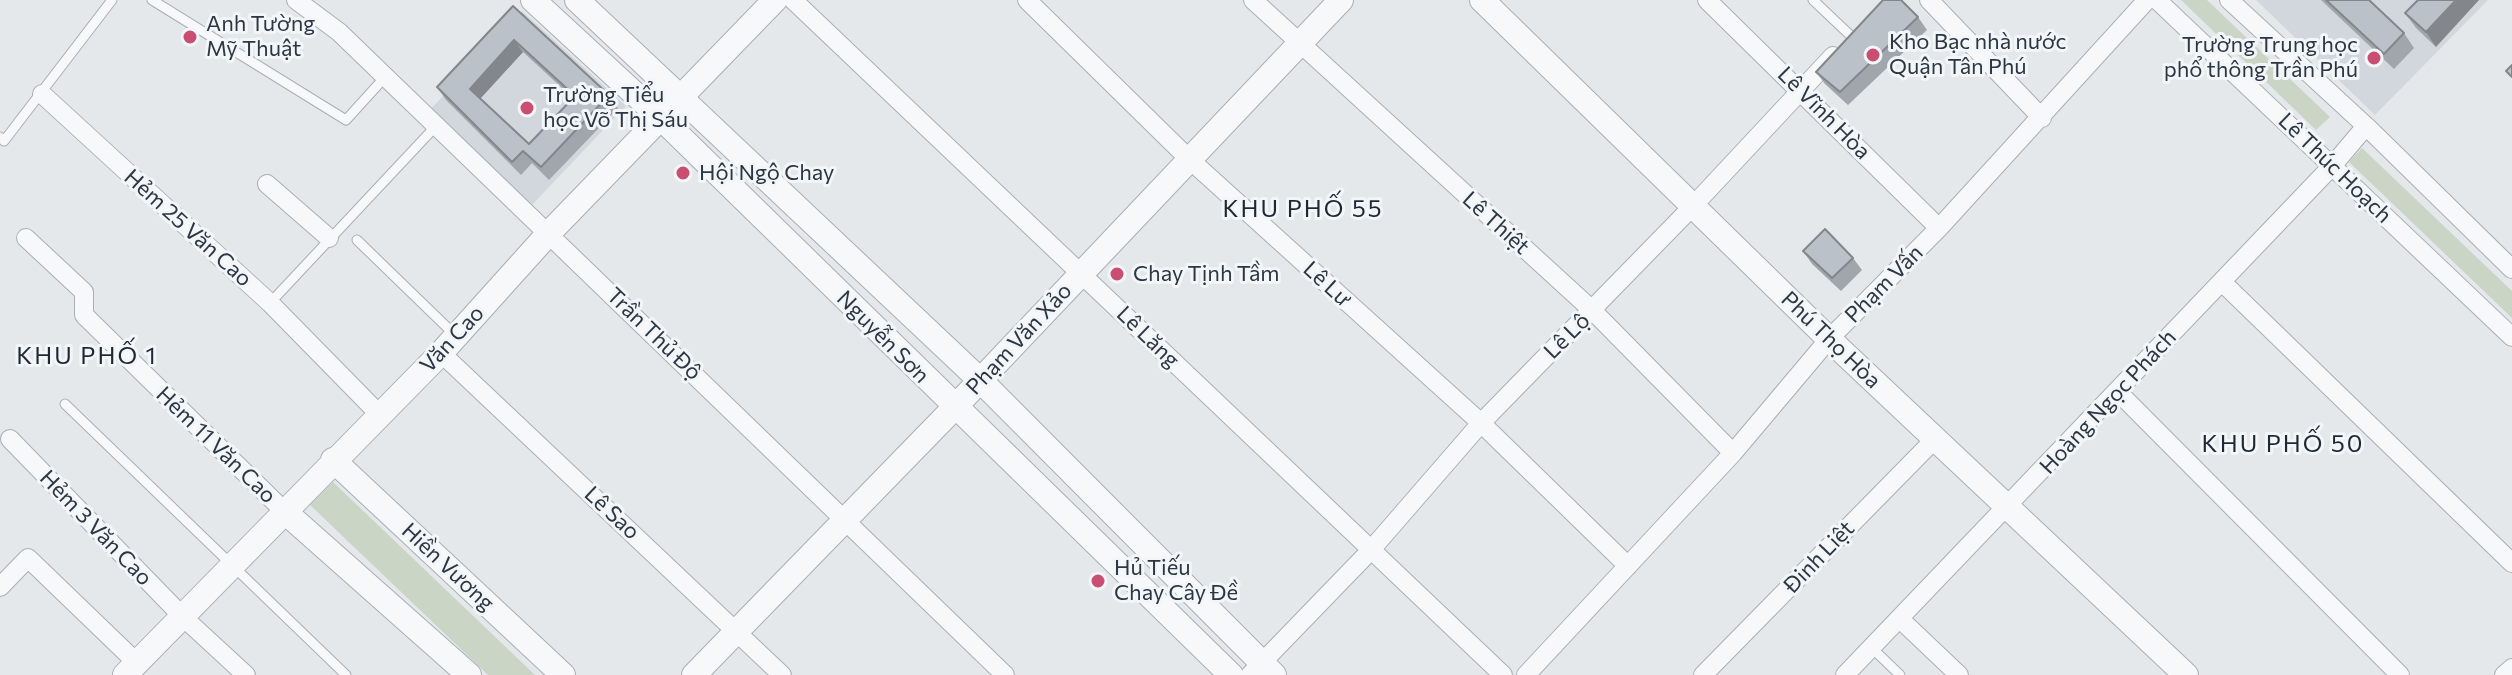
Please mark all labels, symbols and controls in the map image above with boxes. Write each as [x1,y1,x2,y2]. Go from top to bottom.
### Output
place label: Anh Tường Mỹ Thuật [206,11,315,62]
marker: Anh Tường Mỹ Thuật [181,28,199,46]
place label: Kho Bạc nhà nước Quận Tân Phú [1889,29,2066,80]
place label: Trường Trung học phổ thông Trần Phú [2164,32,2358,84]
marker: Kho Bạc nhà nước Quận Tân Phú [1864,46,1882,64]
marker: Trường Trung học phổ thông Trần Phú [2365,49,2383,67]
street label: Lê Vĩnh Hòa [1772,61,1876,165]
place label: Trường Tiểu học Võ Thị Sáu [543,82,688,134]
marker: Trường Tiểu học Võ Thị Sáu [518,99,536,117]
street label: Lê Thúc Hoạch [2273,107,2397,229]
place label: Hội Ngộ Chay [699,160,834,186]
street label: Hẻm 25 Văn Cao [119,164,257,292]
marker: Hội Ngộ Chay [674,164,692,182]
street label: Lê Thiệt [1457,186,1535,260]
district label: KHU PHỐ 55 [1222,195,1384,223]
street label: Phạm Vấn [1840,240,1928,328]
street label: Lê Lư [1298,256,1356,312]
place label: Chay Tịnh Tầm [1133,261,1280,287]
marker: Chay Tịnh Tầm [1108,265,1126,283]
street label: Phạm Văn Xảo [961,278,1077,400]
street label: Trần Thủ Độ [601,282,707,386]
street label: Nguyễn Sơn [831,285,935,389]
street label: Phú Thọ Hòa [1776,286,1886,394]
street label: Văn Cao [414,300,490,378]
street label: Lê Lăng [1111,301,1185,373]
street label: Lê Lộ [1539,308,1595,364]
street label: Hoàng Ngọc Phách [2034,324,2182,480]
district label: KHU PHỐ 1 [16,342,158,370]
street label: Hẻm 11 Văn Cao [151,381,281,509]
district label: KHU PHỐ 50 [2202,430,2364,458]
street label: Hẻm 3 Văn Cao [34,465,158,591]
street label: Lê Sao [579,481,645,545]
street label: Đinh Liệt [1778,515,1860,599]
street label: Hiền Vương [396,517,500,617]
place label: Hủ Tiếu Chay Cây Đề [1114,555,1238,606]
marker: Hủ Tiếu Chay Cây Đề [1089,572,1107,590]

